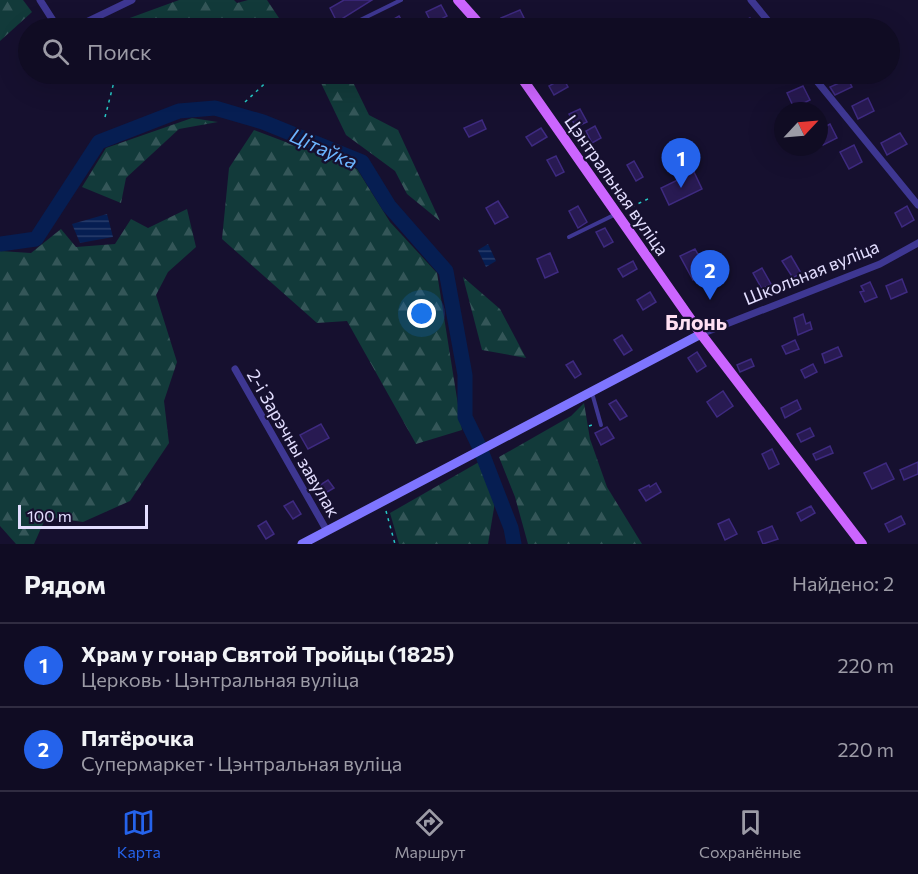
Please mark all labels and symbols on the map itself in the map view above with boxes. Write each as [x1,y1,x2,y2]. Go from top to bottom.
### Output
north arrow [774,102,828,156]
street label: Цэнтральная вуліца [560,110,674,260]
water label: Цітаўка [287,123,361,173]
pin: 1 [662,138,700,188]
street label: Школьная вуліца [740,235,882,309]
pin: 2 [690,250,730,300]
your location [407,299,436,328]
district label: Блонь [665,309,727,334]
street label: 2-і Зарэчны завулак [243,365,345,521]
scale bar [18,502,148,530]

